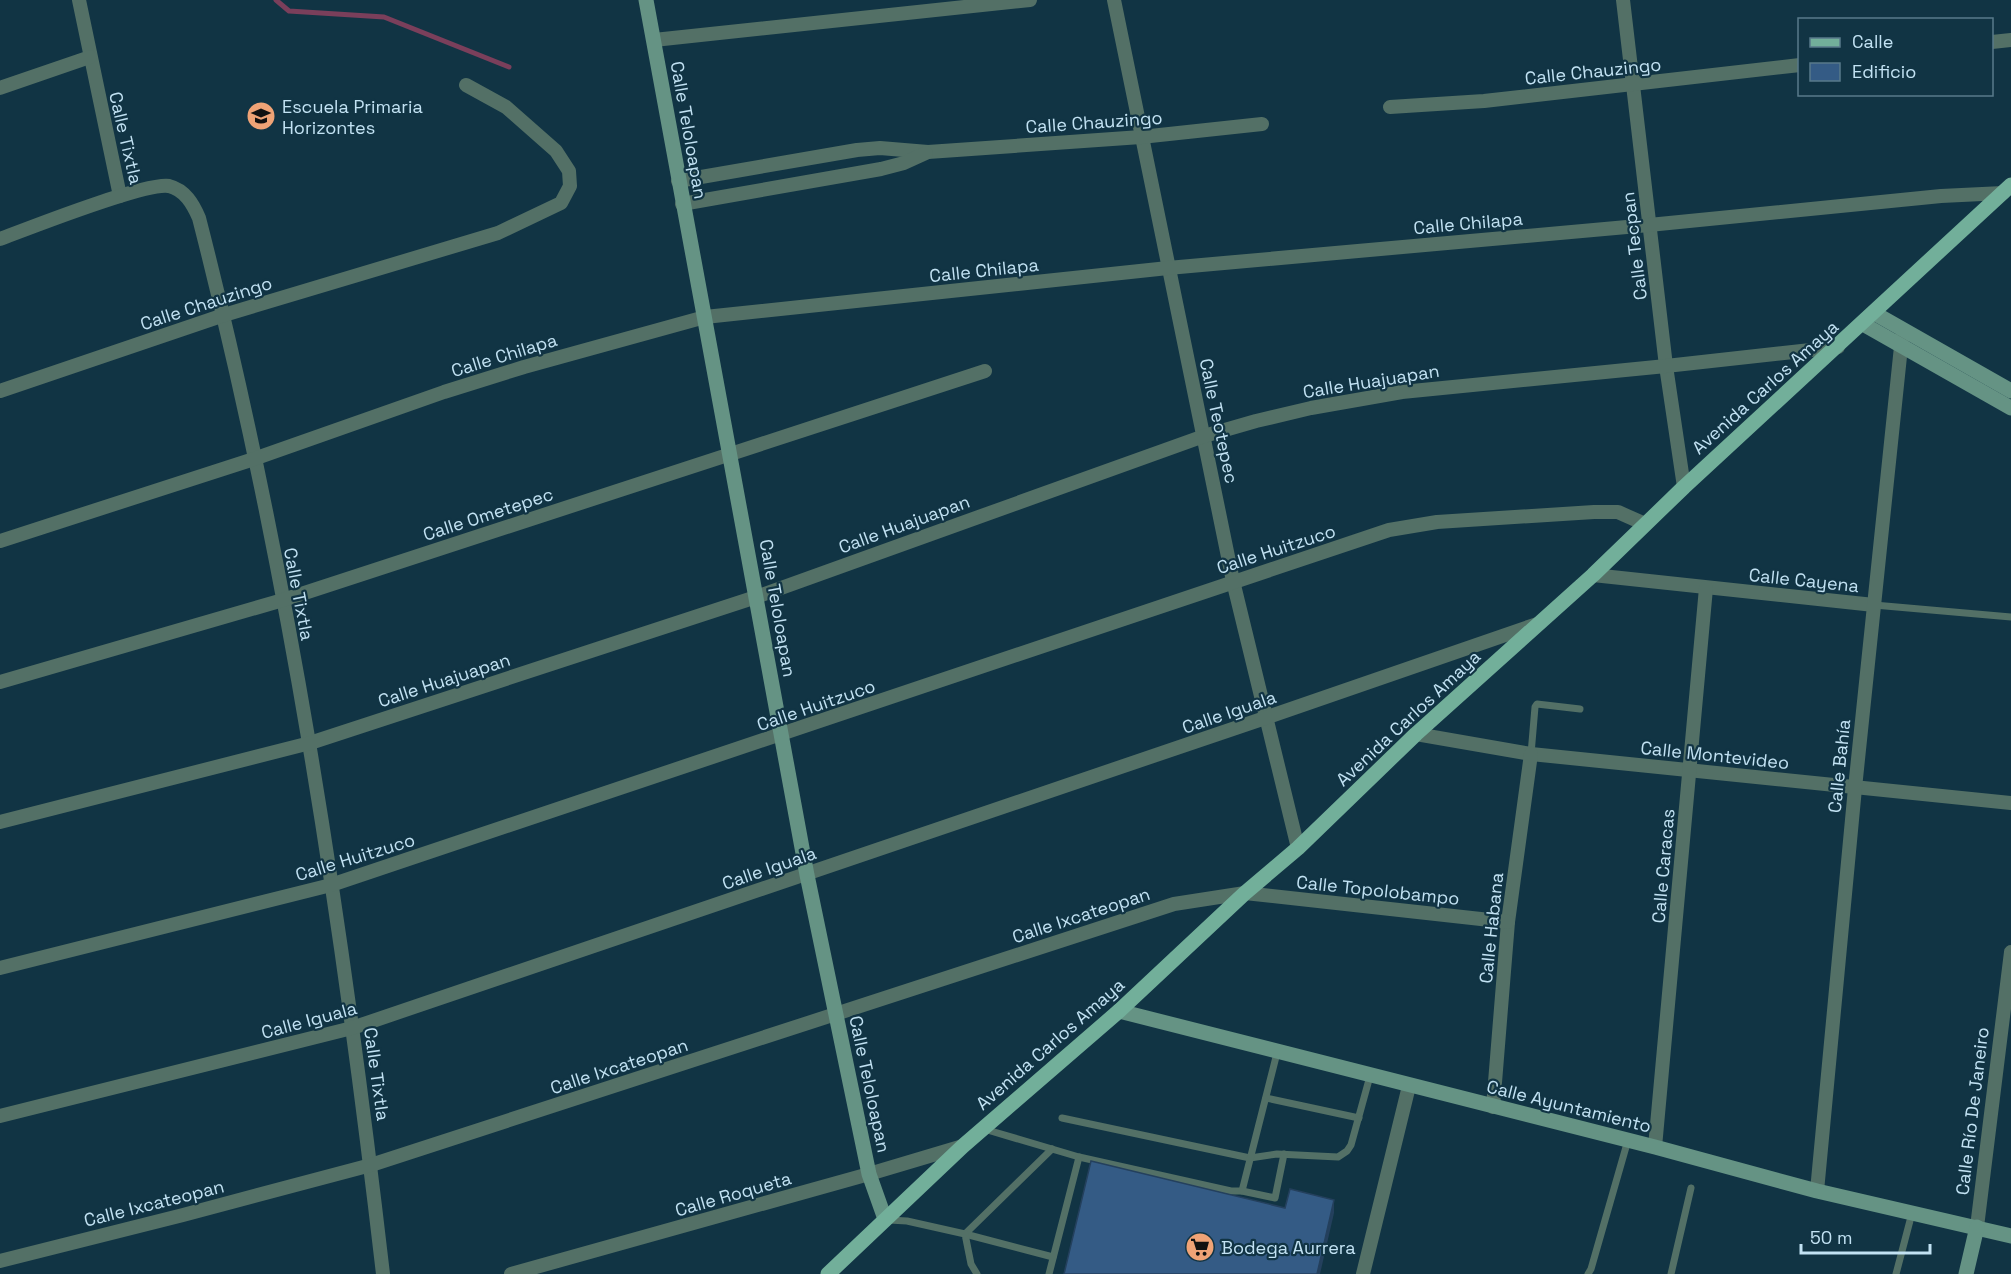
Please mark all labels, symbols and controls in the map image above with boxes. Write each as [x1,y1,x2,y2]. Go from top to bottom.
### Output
legend [1798,18,1993,96]
text: Calle [1852,30,1893,53]
street label: Calle Chauzingo [1524,52,1662,90]
street label: Calle Teloloapan [666,59,712,201]
text: Edificio [1852,60,1916,83]
street label: Calle Tixtla [104,90,148,186]
place label: Escuela Primaria Horizontes [282,95,423,139]
school or university icon: Escuela Primaria Horizontes [245,100,277,132]
street label: Calle Chauzingo [1025,106,1163,138]
street label: Calle Tecpan [1616,191,1652,301]
street label: Calle Chilapa [1412,207,1524,239]
street label: Calle Chilapa [928,253,1040,287]
street label: Calle Chauzingo [137,271,275,335]
street label: Avenida Carlos Amaya [1687,315,1843,459]
street label: Calle Chilapa [448,328,560,382]
street label: Calle Teotepec [1195,356,1243,486]
street label: Calle Huajuapan [1301,359,1441,403]
street label: Calle Ometepec [420,482,556,546]
street label: Calle Huajuapan [835,490,973,558]
street label: Calle Huitzuco [1214,519,1338,579]
street label: Calle Teloloapan [755,537,801,679]
street label: Calle Tixtla [279,546,319,642]
street label: Calle Cayena [1748,563,1860,597]
street label: Avenida Carlos Amaya [1331,645,1485,791]
street label: Calle Huajuapan [375,648,513,712]
street label: Calle Huitzuco [754,674,878,736]
street label: Calle Iguala [1179,685,1279,739]
street label: Calle Bahía [1823,718,1855,814]
street label: Calle Montevideo [1640,736,1790,774]
street label: Calle Caracas [1647,808,1679,924]
street label: Calle Huitzuco [292,828,418,886]
street label: Calle Iguala [719,841,819,895]
street label: Calle Topolobampo [1295,870,1461,910]
street label: Calle Habana [1474,871,1508,985]
street label: Calle Ixcateopan [1009,882,1153,948]
street label: Avenida Carlos Amaya [971,973,1129,1115]
street label: Calle Iguala [259,996,359,1044]
street label: Calle Teloloapan [844,1013,896,1155]
street label: Calle Tixtla [359,1026,395,1122]
street label: Calle Río De Janeiro [1950,1026,1994,1196]
street label: Calle Ixcateopan [547,1033,691,1099]
street label: Calle Ayuntamiento [1484,1074,1654,1138]
street label: Calle Roqueta [672,1166,794,1222]
street label: Calle Ixcateopan [81,1174,227,1232]
scale bar [1801,1217,1930,1255]
text: 50 m [1810,1226,1852,1249]
supermarket icon: Bodega Aurrera [1184,1231,1216,1263]
place label: Bodega Aurrera [1221,1236,1356,1259]

